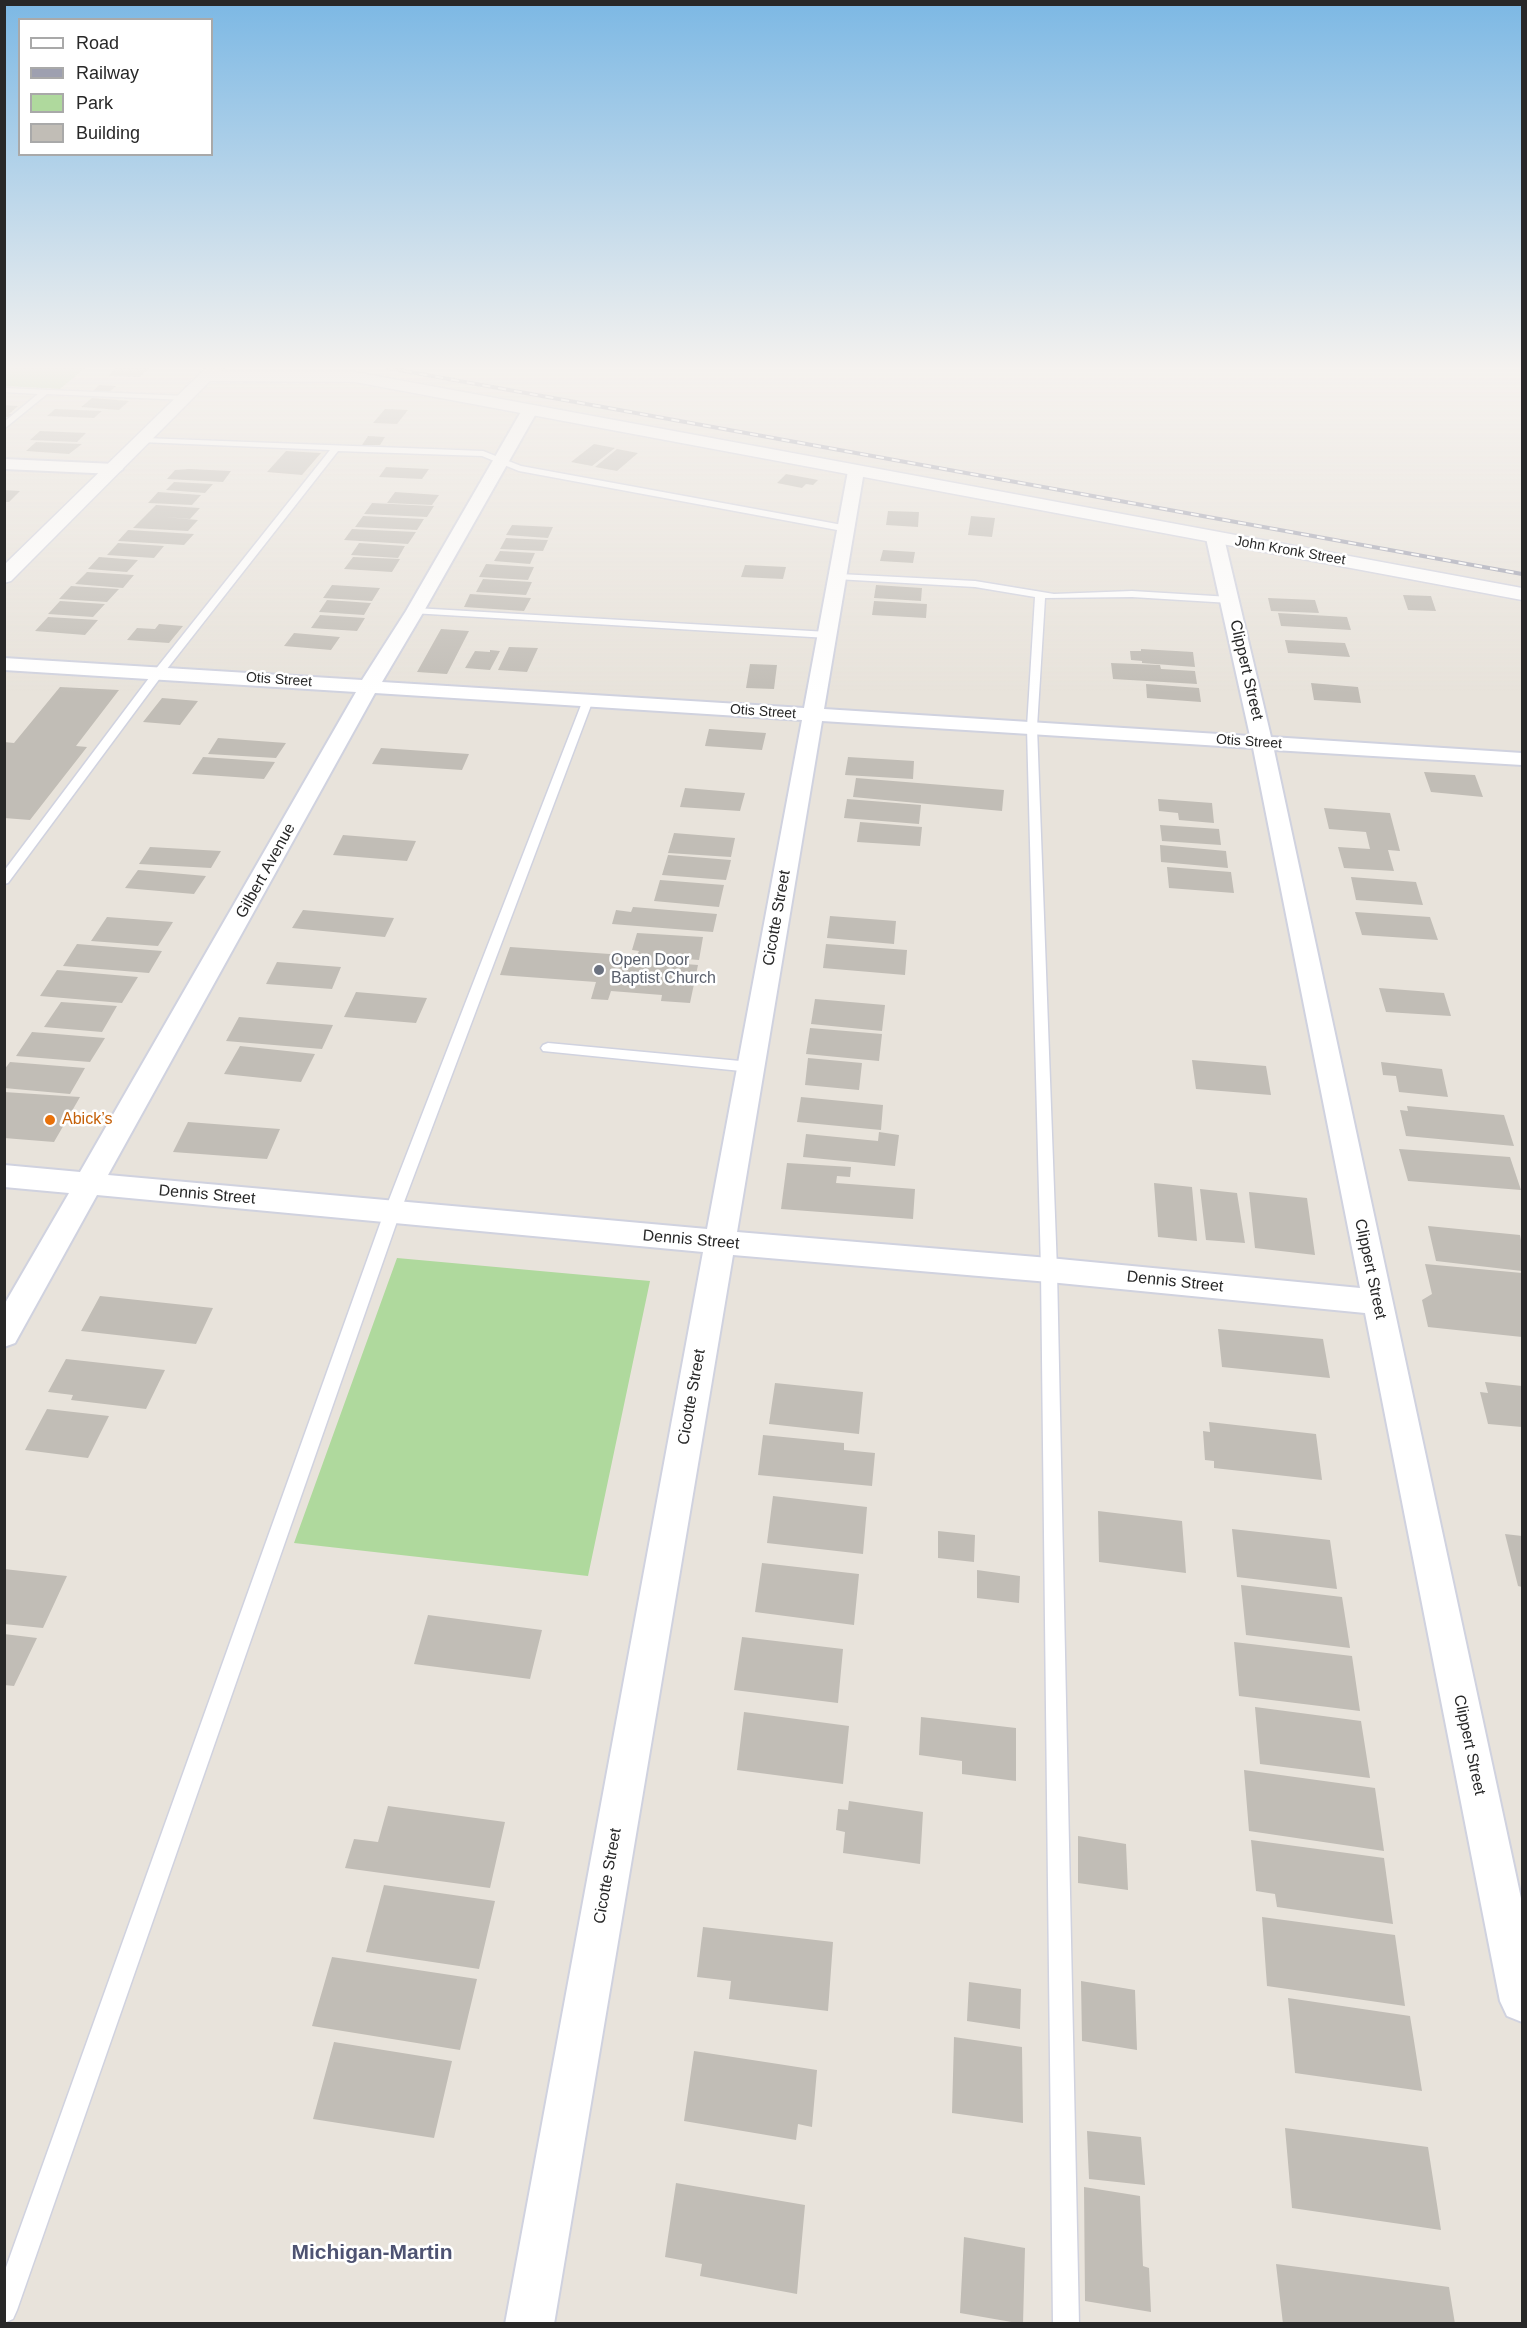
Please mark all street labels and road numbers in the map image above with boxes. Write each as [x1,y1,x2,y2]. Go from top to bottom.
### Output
street label: John Kronk Street [1233,533,1347,569]
street label: Clippert Street [1225,618,1267,722]
street label: Otis Street [245,669,313,691]
street label: Otis Street [729,701,797,723]
street label: Otis Street [1215,731,1283,753]
street label: Gilbert Avenue [232,820,300,922]
street label: Cicotte Street [759,869,795,967]
street label: Dennis Street [158,1181,256,1209]
street label: Clippert Street [1350,1217,1390,1321]
street label: Dennis Street [642,1226,740,1254]
street label: Dennis Street [1126,1267,1224,1297]
street label: Cicotte Street [674,1348,710,1446]
street label: Clippert Street [1449,1693,1489,1797]
street label: Cicotte Street [590,1827,626,1925]

